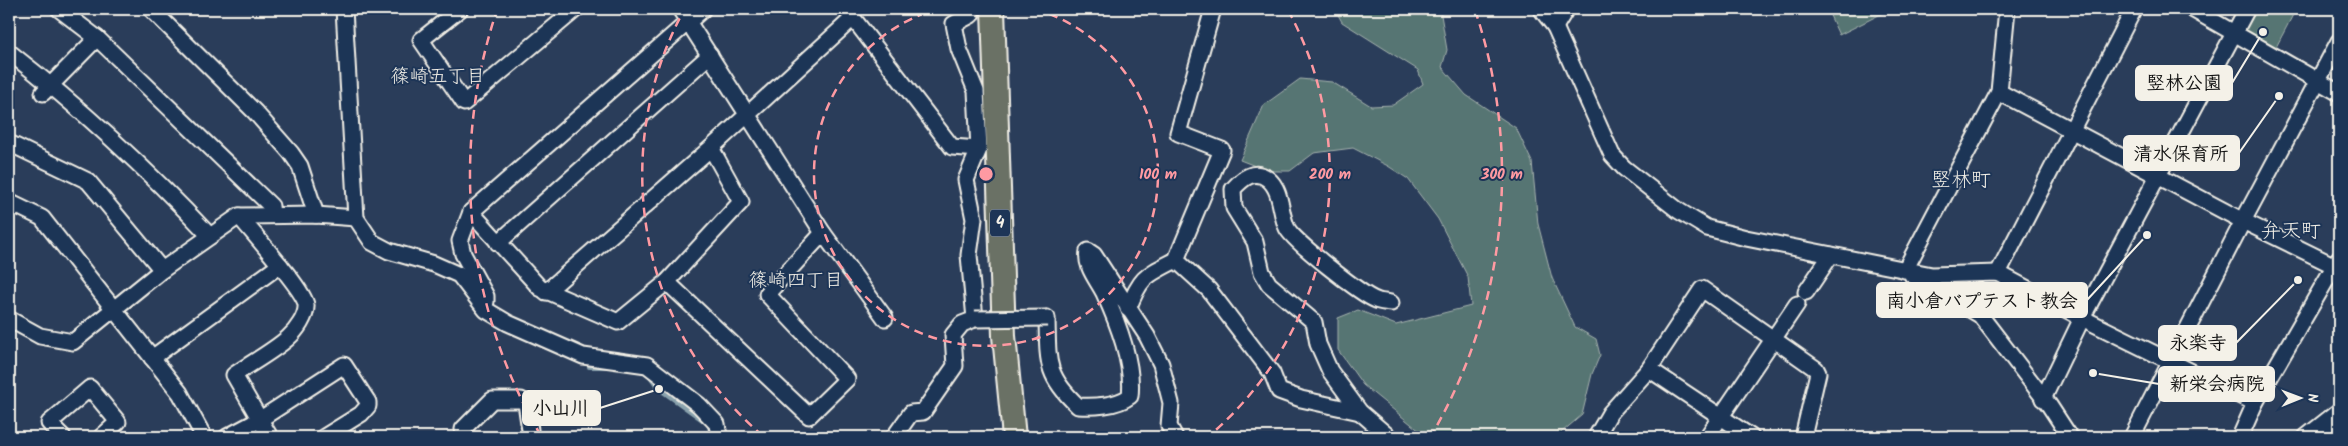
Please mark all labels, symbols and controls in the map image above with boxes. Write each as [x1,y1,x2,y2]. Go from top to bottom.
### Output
district label: 篠崎五丁目 [390,62,486,92]
callout: 竪林公園 [2136,66,2232,100]
text: 竪林公園 [2146,69,2222,99]
callout: 清水保育所 [2124,136,2239,170]
text: 清水保育所 [2133,140,2229,170]
text: 100 m [1139,163,1177,187]
text: 200 m [1309,163,1351,187]
text: 300 m [1480,163,1523,187]
centre of rings [977,165,995,183]
district label: 竪林町 [1931,165,1991,197]
road number: 4 [990,210,1010,237]
district label: 弁天町 [2261,216,2321,248]
district label: 篠崎四丁目 [748,266,844,296]
callout: 南小倉バプテスト教会 [1877,283,2087,317]
text: 南小倉バプテスト教会 [1886,287,2078,317]
callout: 永楽寺 [2159,326,2236,360]
text: 永楽寺 [2169,329,2227,359]
callout: 新栄会病院 [2159,367,2274,401]
text: 新栄会病院 [2169,370,2265,400]
north arrow [2276,374,2326,424]
callout: 小山川 [523,391,600,425]
text: N [2301,393,2323,403]
text: 小山川 [532,395,590,425]

